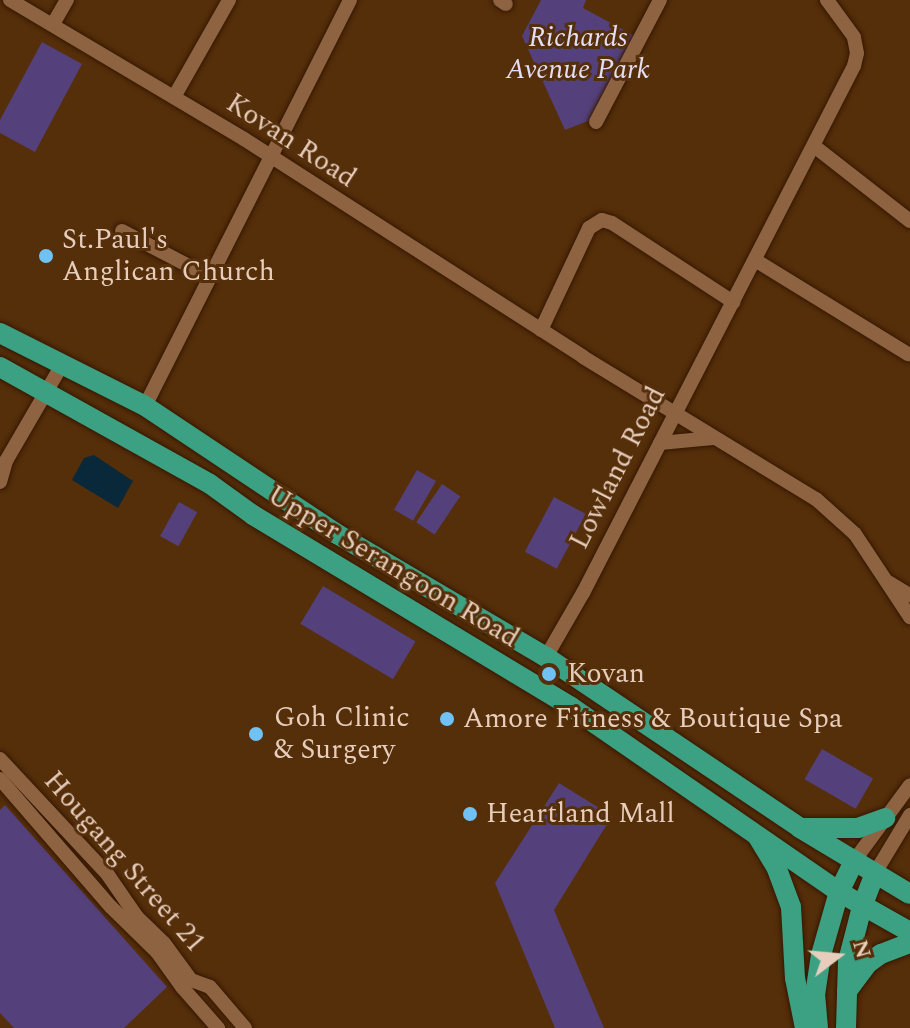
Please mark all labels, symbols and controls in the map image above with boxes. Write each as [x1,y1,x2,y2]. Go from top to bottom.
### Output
park label: Richards Avenue Park [506,21,650,87]
street label: Kovan Road [220,87,362,195]
place label: St.Paul's Anglican Church [62,223,275,289]
marker: St.Paul's Anglican Church [37,247,55,265]
street label: Lowland Road [563,381,673,555]
street label: Upper Serangoon Road [261,479,525,655]
place label: Kovan [567,657,645,691]
marker: Kovan [538,663,560,685]
place label: Goh Clinic & Surgery [274,701,410,767]
place label: Amore Fitness & Boutique Spa [463,702,843,736]
marker: Amore Fitness & Boutique Spa [438,710,456,728]
marker: Goh Clinic & Surgery [245,723,267,745]
street label: Hougang Street 21 [36,765,212,959]
place label: Heartland Mall [486,797,675,831]
marker: Heartland Mall [461,805,479,823]
north arrow [798,916,878,996]
text: N [843,936,880,962]

